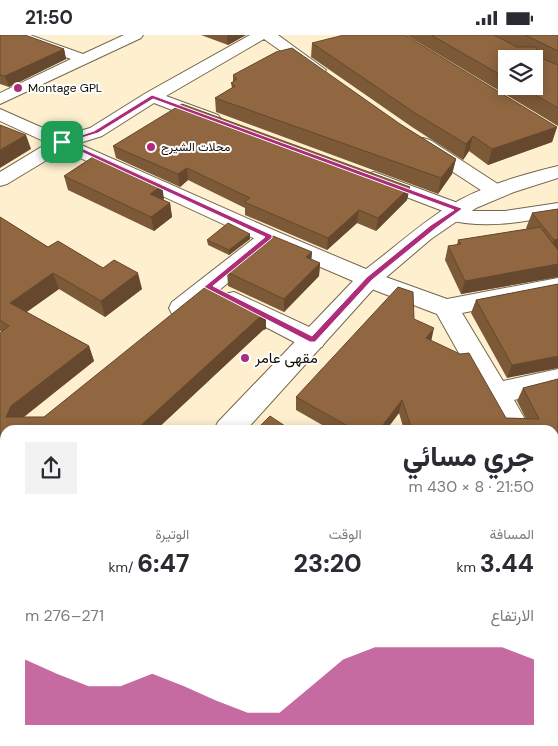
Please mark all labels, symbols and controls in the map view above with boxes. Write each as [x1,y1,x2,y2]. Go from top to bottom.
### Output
text: 21:50 [25,5,73,30]
map controls [498,50,543,95]
button: layers [498,50,543,95]
place label: Montage GPL [28,80,102,96]
marker: Montage GPL [12,82,24,94]
pin [41,121,83,163]
icon: arrive [48,128,76,156]
place label: محلات الشيرح [161,139,230,156]
marker: محلات الشيرح [145,141,157,153]
place label: مقهى عامر [254,348,318,368]
marker: مقهى عامر [239,352,251,364]
text: جري مسائي [403,438,534,475]
button: share [25,442,77,494]
text: 21:50 · 8 × 430 m [408,476,534,497]
text: الوتيرة [155,525,189,543]
text: الوقت [329,525,362,543]
text: المسافة [490,525,534,543]
text: 6:47 [137,547,189,580]
text: 23:20 [294,547,362,580]
text: 3.44 [480,547,534,580]
text: /km [108,558,137,576]
text: km [456,558,480,576]
text: 271–276 m [25,605,104,626]
text: الارتفاع [491,605,534,626]

